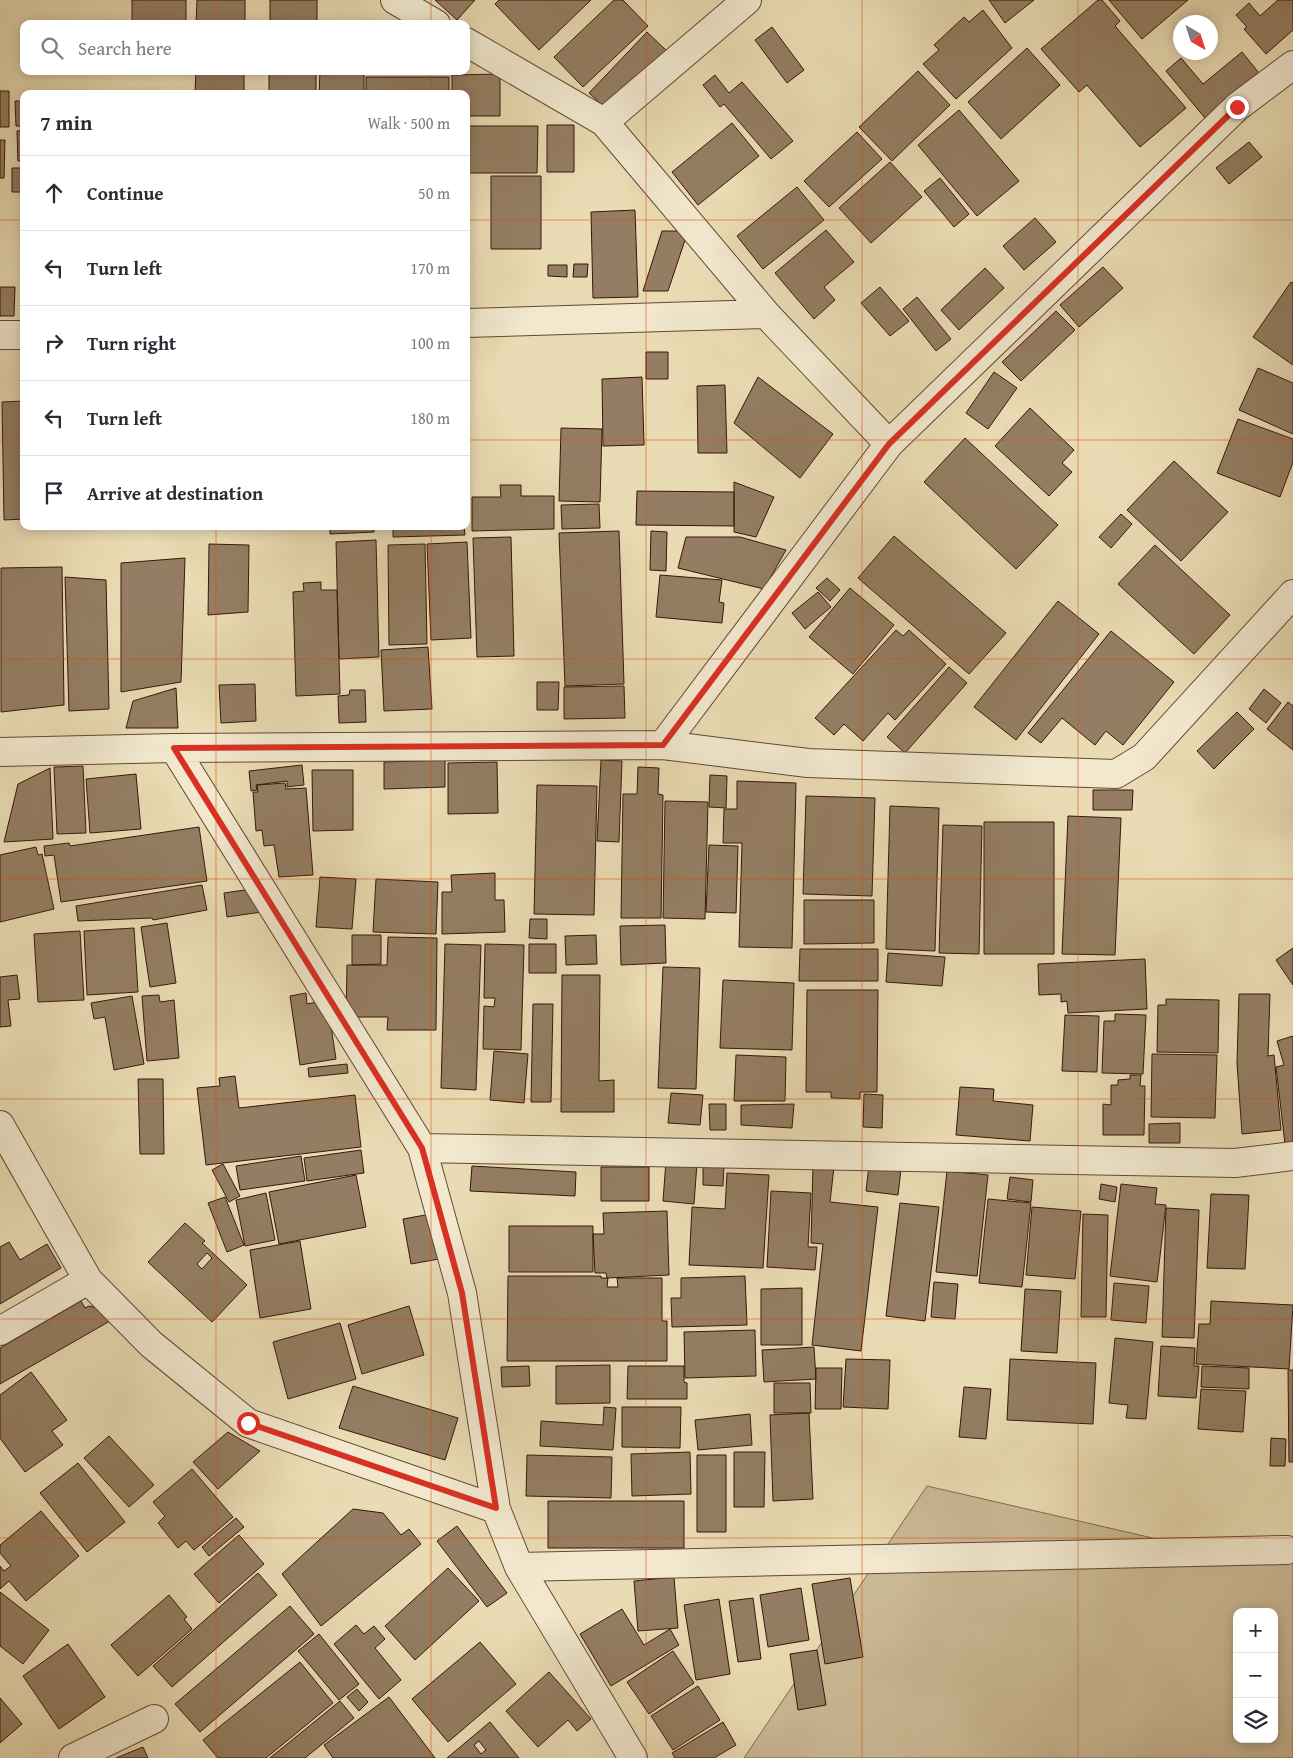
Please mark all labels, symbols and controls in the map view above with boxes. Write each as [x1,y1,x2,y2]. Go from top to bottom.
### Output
north arrow [1173,15,1218,60]
search box [20,20,470,75]
icon: search [38,34,66,62]
text: Search here [78,34,172,62]
route end [1226,96,1249,119]
text: 7 min [40,107,92,138]
text: Walk · 500 m [367,111,450,135]
icon: ahead [40,179,68,207]
text: Continue [87,179,164,207]
text: 50 m [418,181,450,205]
icon: left [40,254,68,282]
text: Turn left [87,254,162,282]
text: 170 m [410,256,450,280]
icon: right [40,329,68,357]
text: Turn right [87,329,176,357]
text: 100 m [410,331,450,355]
icon: left [40,404,68,432]
text: Turn left [87,404,162,432]
text: 180 m [410,406,450,430]
icon: arrive [40,479,68,507]
text: Arrive at destination [87,479,263,507]
route start [237,1412,260,1435]
map controls [1233,1608,1278,1743]
button: + [1233,1608,1278,1653]
button: − [1233,1653,1278,1698]
button: layers [1233,1698,1278,1743]

